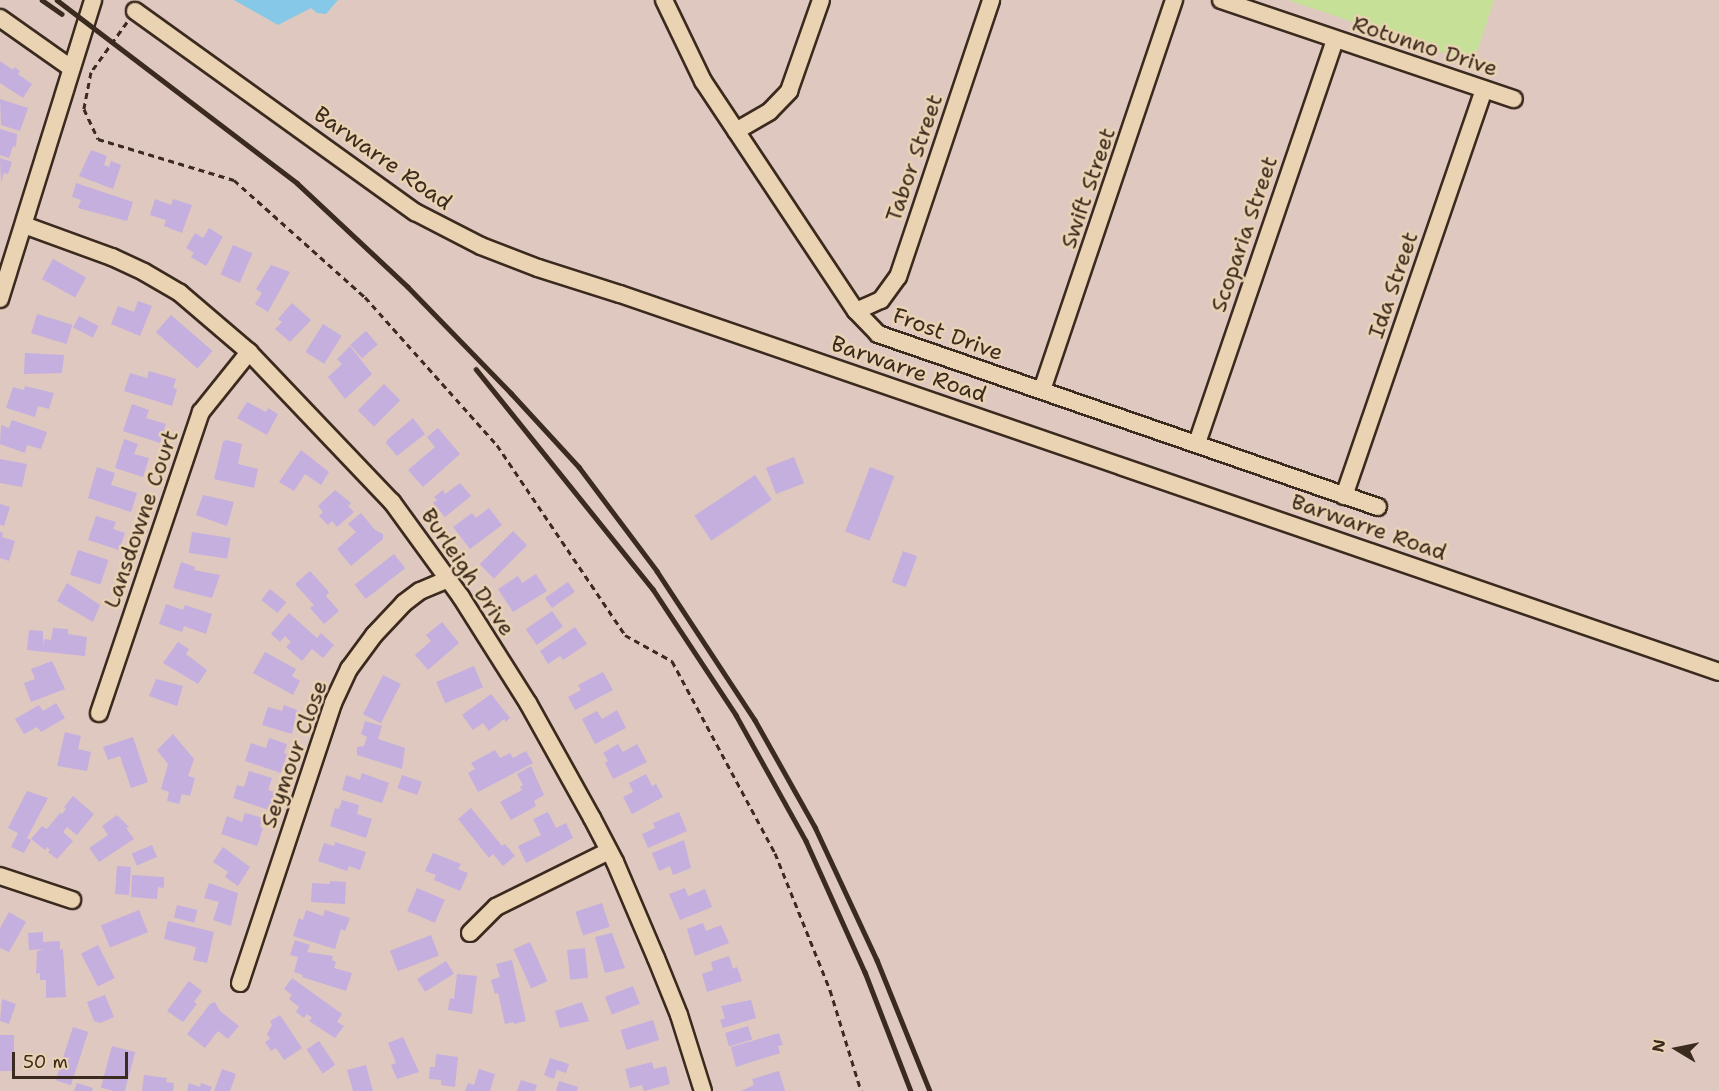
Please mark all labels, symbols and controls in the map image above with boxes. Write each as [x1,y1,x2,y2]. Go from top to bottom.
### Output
street label: Rotunno Drive [1349,10,1501,82]
street label: Tabor Street [880,91,948,225]
street label: Barwarre Road [309,101,457,215]
street label: Swift Street [1055,124,1121,252]
street label: Scoparia Street [1205,153,1283,315]
street label: Ida Street [1362,228,1424,342]
street label: Frost Drive [889,302,1007,366]
street label: Barwarre Road [828,330,990,408]
street label: Lansdowne Court [98,426,184,612]
street label: Barwarre Road [1288,488,1450,566]
street label: Burleigh Drive [416,503,520,641]
street label: Seymour Close [255,677,333,831]
north arrow [1647,1019,1707,1079]
text: N [1647,1038,1670,1054]
scale bar [15,1040,130,1078]
text: 50 m [23,1050,68,1074]

